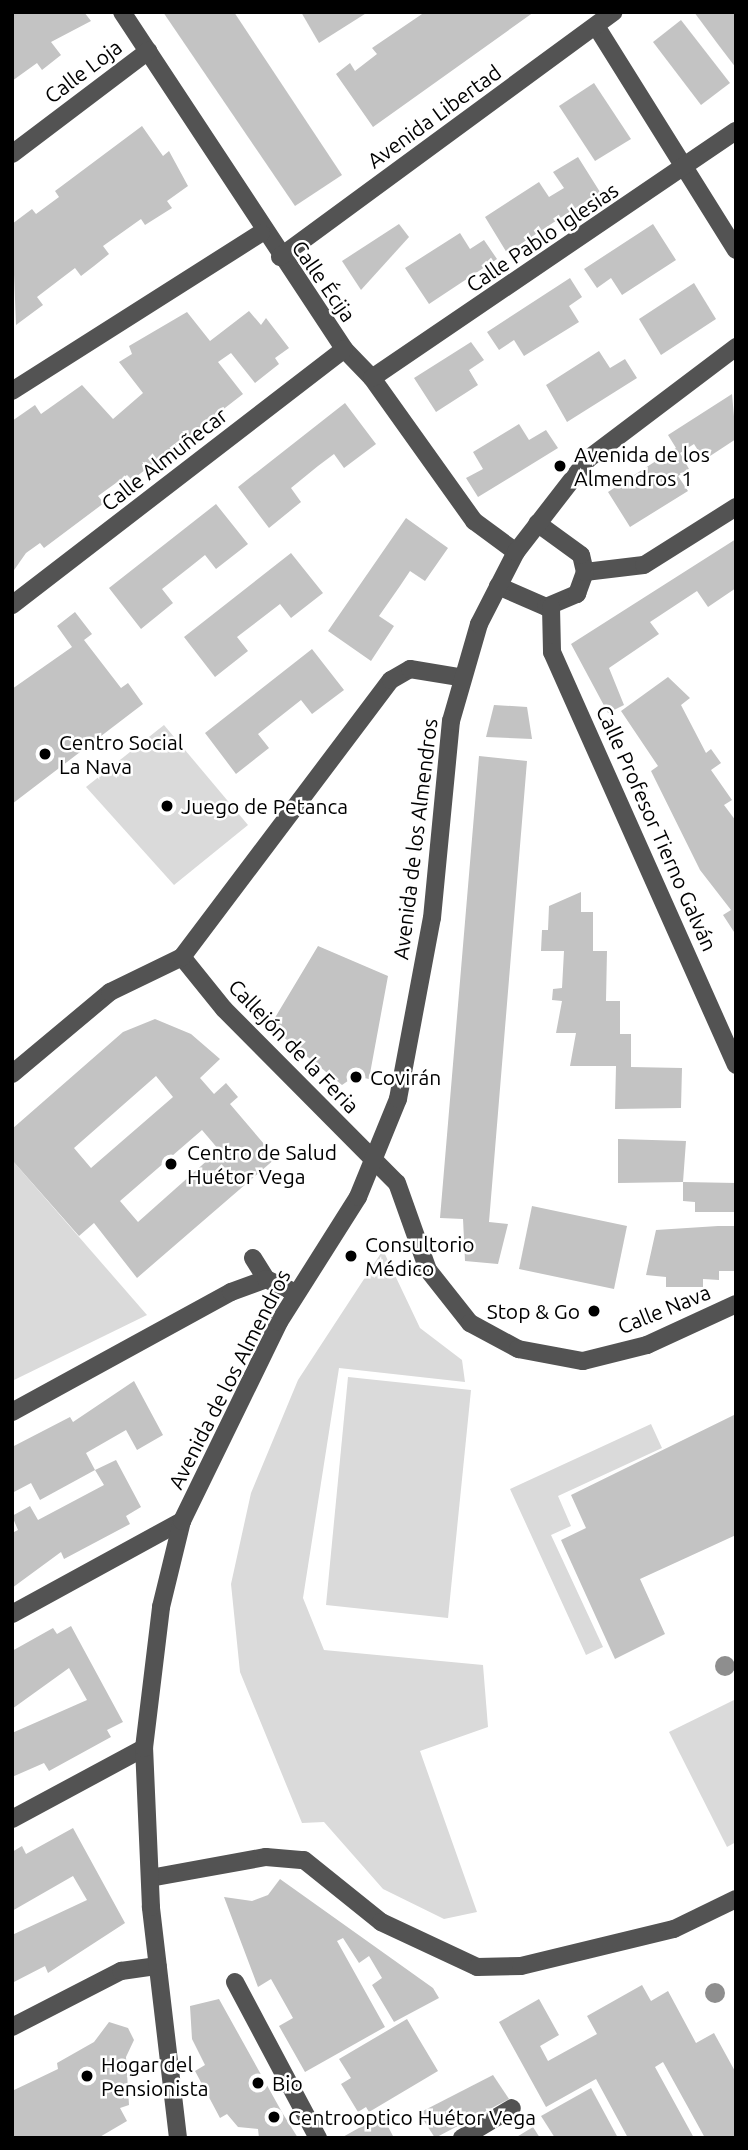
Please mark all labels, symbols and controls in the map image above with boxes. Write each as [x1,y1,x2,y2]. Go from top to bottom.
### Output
street label: Calle Loja [39,34,127,108]
street label: Avenida Libertad [362,59,506,173]
street label: Calle Pablo Iglesias [461,177,623,297]
street label: Calle Écija [287,235,361,327]
street label: Calle Almuñecar [96,402,232,516]
place label: Avenida de los Almendros 1 [574,441,710,491]
marker: Avenida de los Almendros 1 [552,458,568,474]
street label: Calle Profesor Tierno Galván [591,701,723,955]
street label: Avenida de los Almendros [388,717,442,961]
place label: Centro Social La Nava [59,729,183,779]
marker: Centro Social La Nava [37,746,53,762]
place label: Juego de Petanca [181,793,348,819]
marker: Juego de Petanca [159,798,175,814]
street label: Callejón de la Feria [224,974,364,1118]
place label: Covirán [370,1064,441,1090]
marker: Covirán [348,1069,364,1085]
place label: Centro de Salud Huétor Vega [187,1139,337,1189]
marker: Centro de Salud Huétor Vega [161,1154,181,1174]
place label: Consultorio Médico [365,1231,475,1281]
marker: Consultorio Médico [343,1248,359,1264]
street label: Avenida de los Almendros [163,1265,295,1493]
street label: Calle Nava [614,1279,714,1339]
place label: Stop & Go [487,1298,580,1324]
marker: Stop & Go [586,1303,602,1319]
place label: Hogar del Pensionista [101,2051,208,2101]
marker: Hogar del Pensionista [79,2068,95,2084]
place label: Bio [272,2070,303,2096]
marker: Bio [250,2075,266,2091]
place label: Centrooptico Huétor Vega [288,2104,536,2130]
marker: Centrooptico Huétor Vega [266,2109,282,2125]

